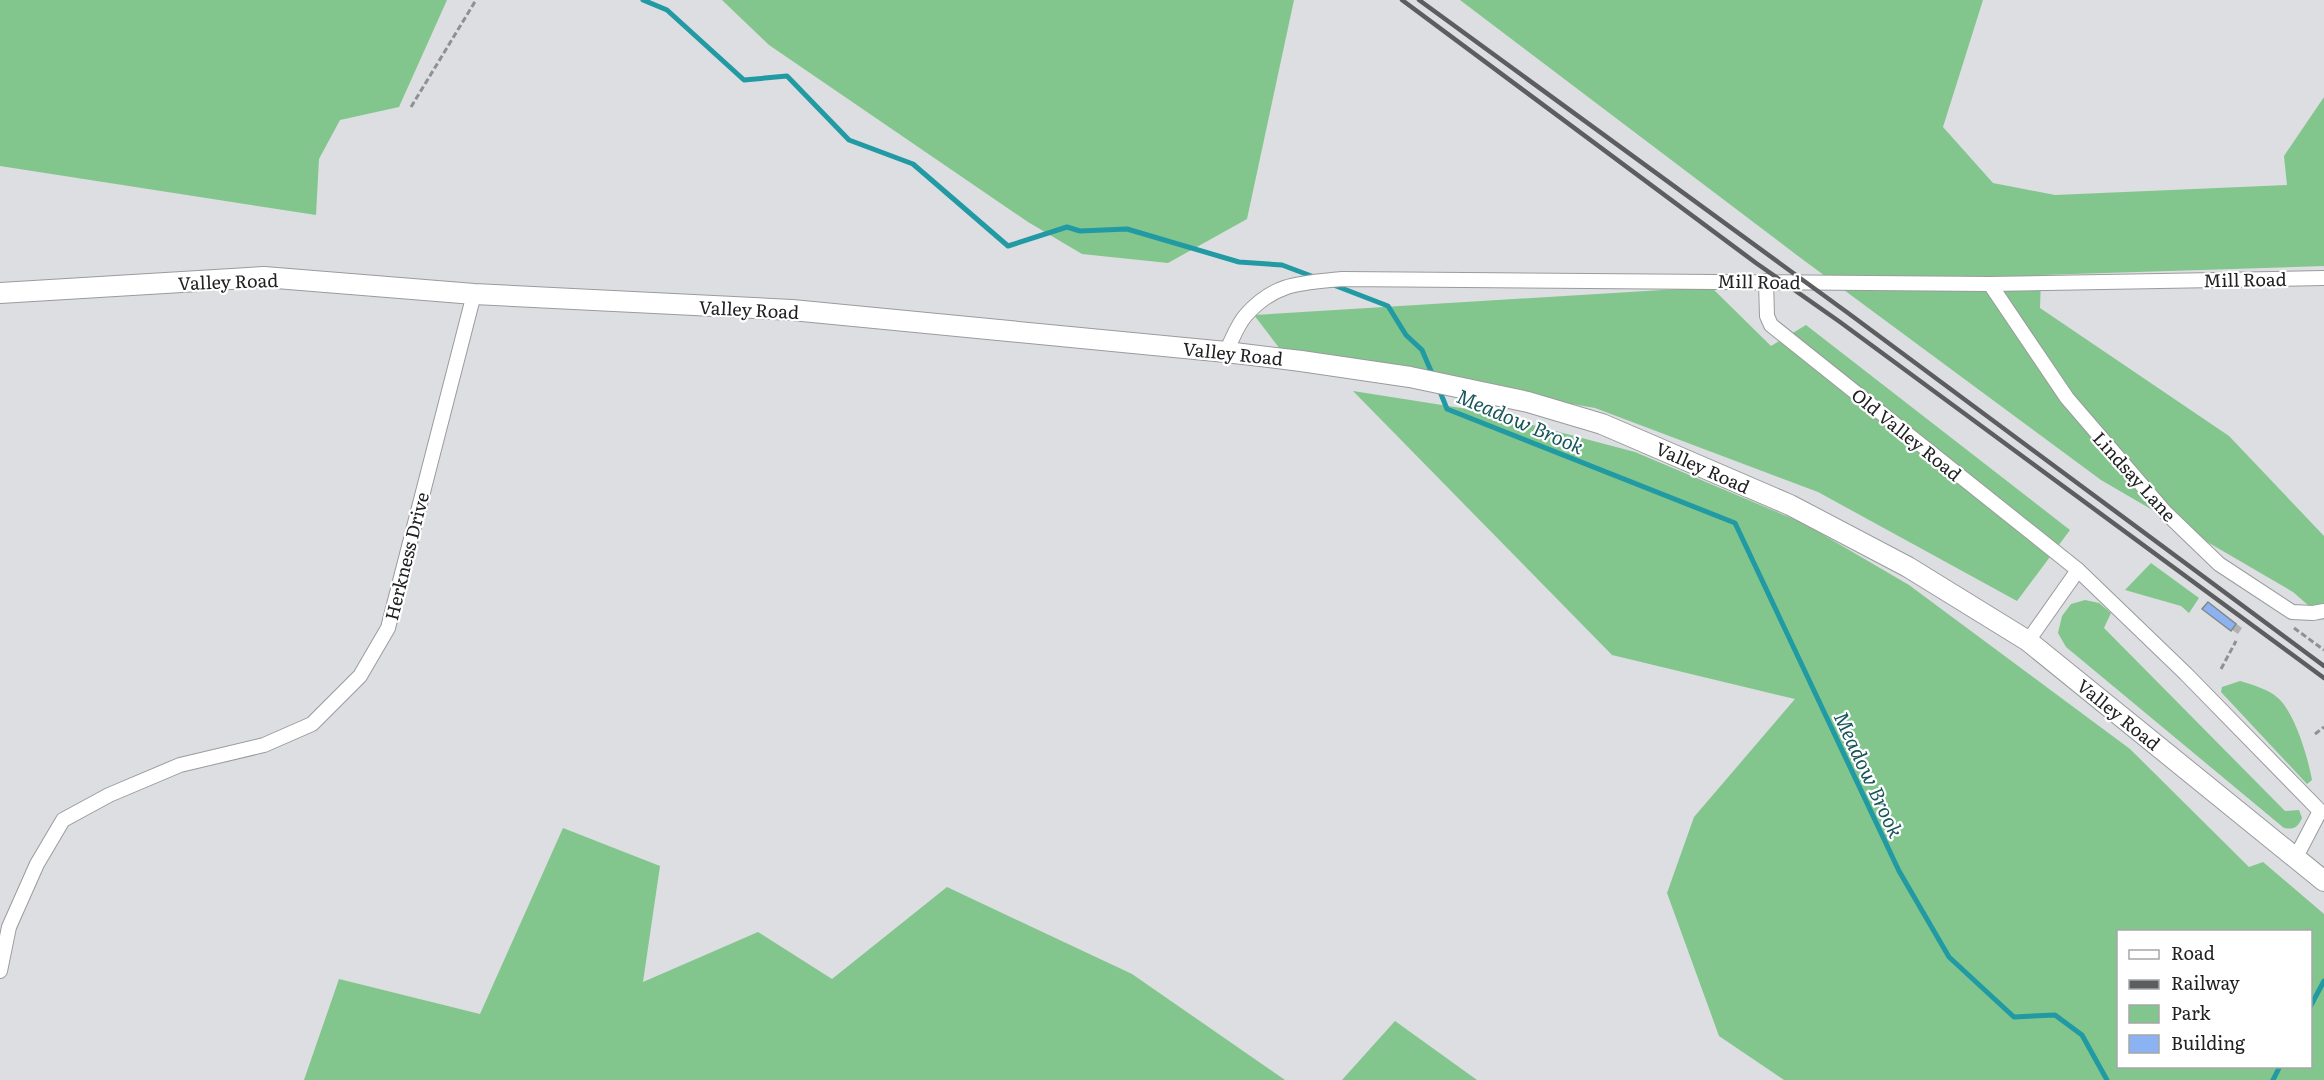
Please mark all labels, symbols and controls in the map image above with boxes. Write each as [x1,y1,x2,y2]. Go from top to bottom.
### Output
street label: Mill Road [2203,265,2287,293]
street label: Valley Road [177,266,279,296]
street label: Mill Road [1717,267,1801,295]
street label: Valley Road [698,293,800,325]
street label: Valley Road [1182,334,1284,372]
water label: Meadow Brook [1453,380,1589,460]
street label: Old Valley Road [1846,381,1968,487]
street label: Lindsay Lane [2087,425,2183,527]
street label: Valley Road [1652,434,1754,500]
street label: Herkness Drive [377,489,435,623]
street label: Valley Road [2072,672,2166,756]
water label: Meadow Brook [1828,706,1912,842]
legend [2117,930,2312,1068]
text: Road [2171,939,2215,966]
text: Railway [2171,969,2240,996]
text: Park [2171,999,2212,1026]
text: Building [2171,1029,2246,1056]

